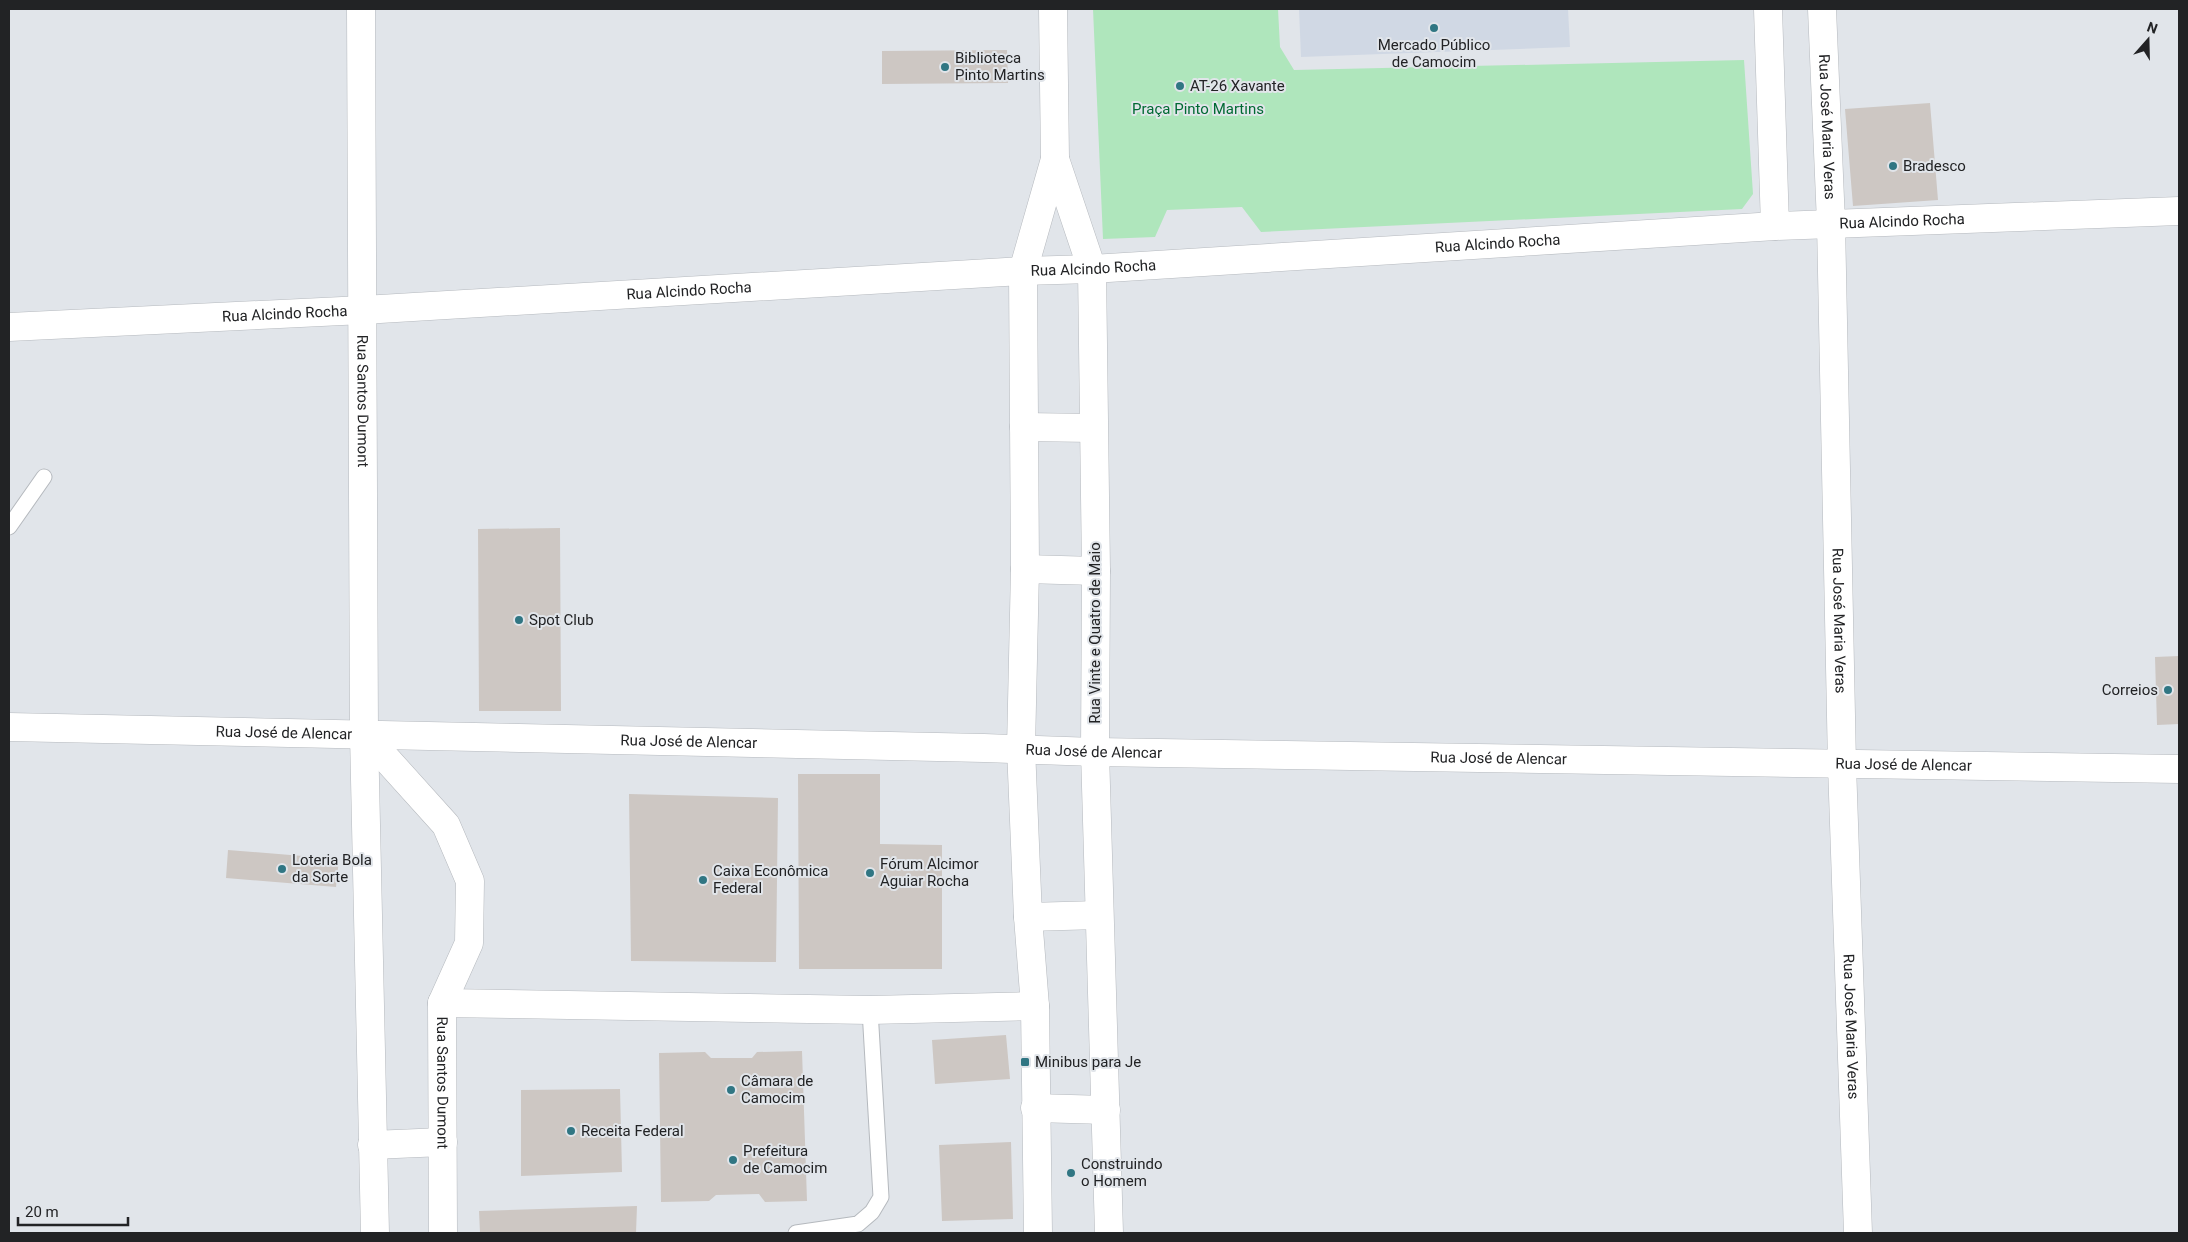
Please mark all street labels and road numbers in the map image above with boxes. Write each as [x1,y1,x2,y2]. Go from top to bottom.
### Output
street label: Rua José Maria Veras [1815,54,1839,200]
street label: Rua Alcindo Rocha [1839,210,1965,233]
street label: Rua Alcindo Rocha [1434,231,1561,256]
street label: Rua Alcindo Rocha [1030,256,1157,280]
street label: Rua Alcindo Rocha [626,278,752,303]
street label: Rua Alcindo Rocha [222,302,348,326]
street label: Rua Santos Dumont [353,335,372,467]
street label: Rua Vinte e Quatro de Maio [1086,542,1104,724]
street label: Rua José Maria Veras [1829,548,1850,694]
street label: Rua José de Alencar [215,722,352,743]
street label: Rua José de Alencar [620,731,757,752]
street label: Rua José de Alencar [1025,740,1162,762]
street label: Rua José de Alencar [1430,748,1567,768]
street label: Rua José de Alencar [1835,755,1972,775]
street label: Rua José Maria Veras [1839,953,1862,1100]
street label: Rua Santos Dumont [433,1016,452,1149]

